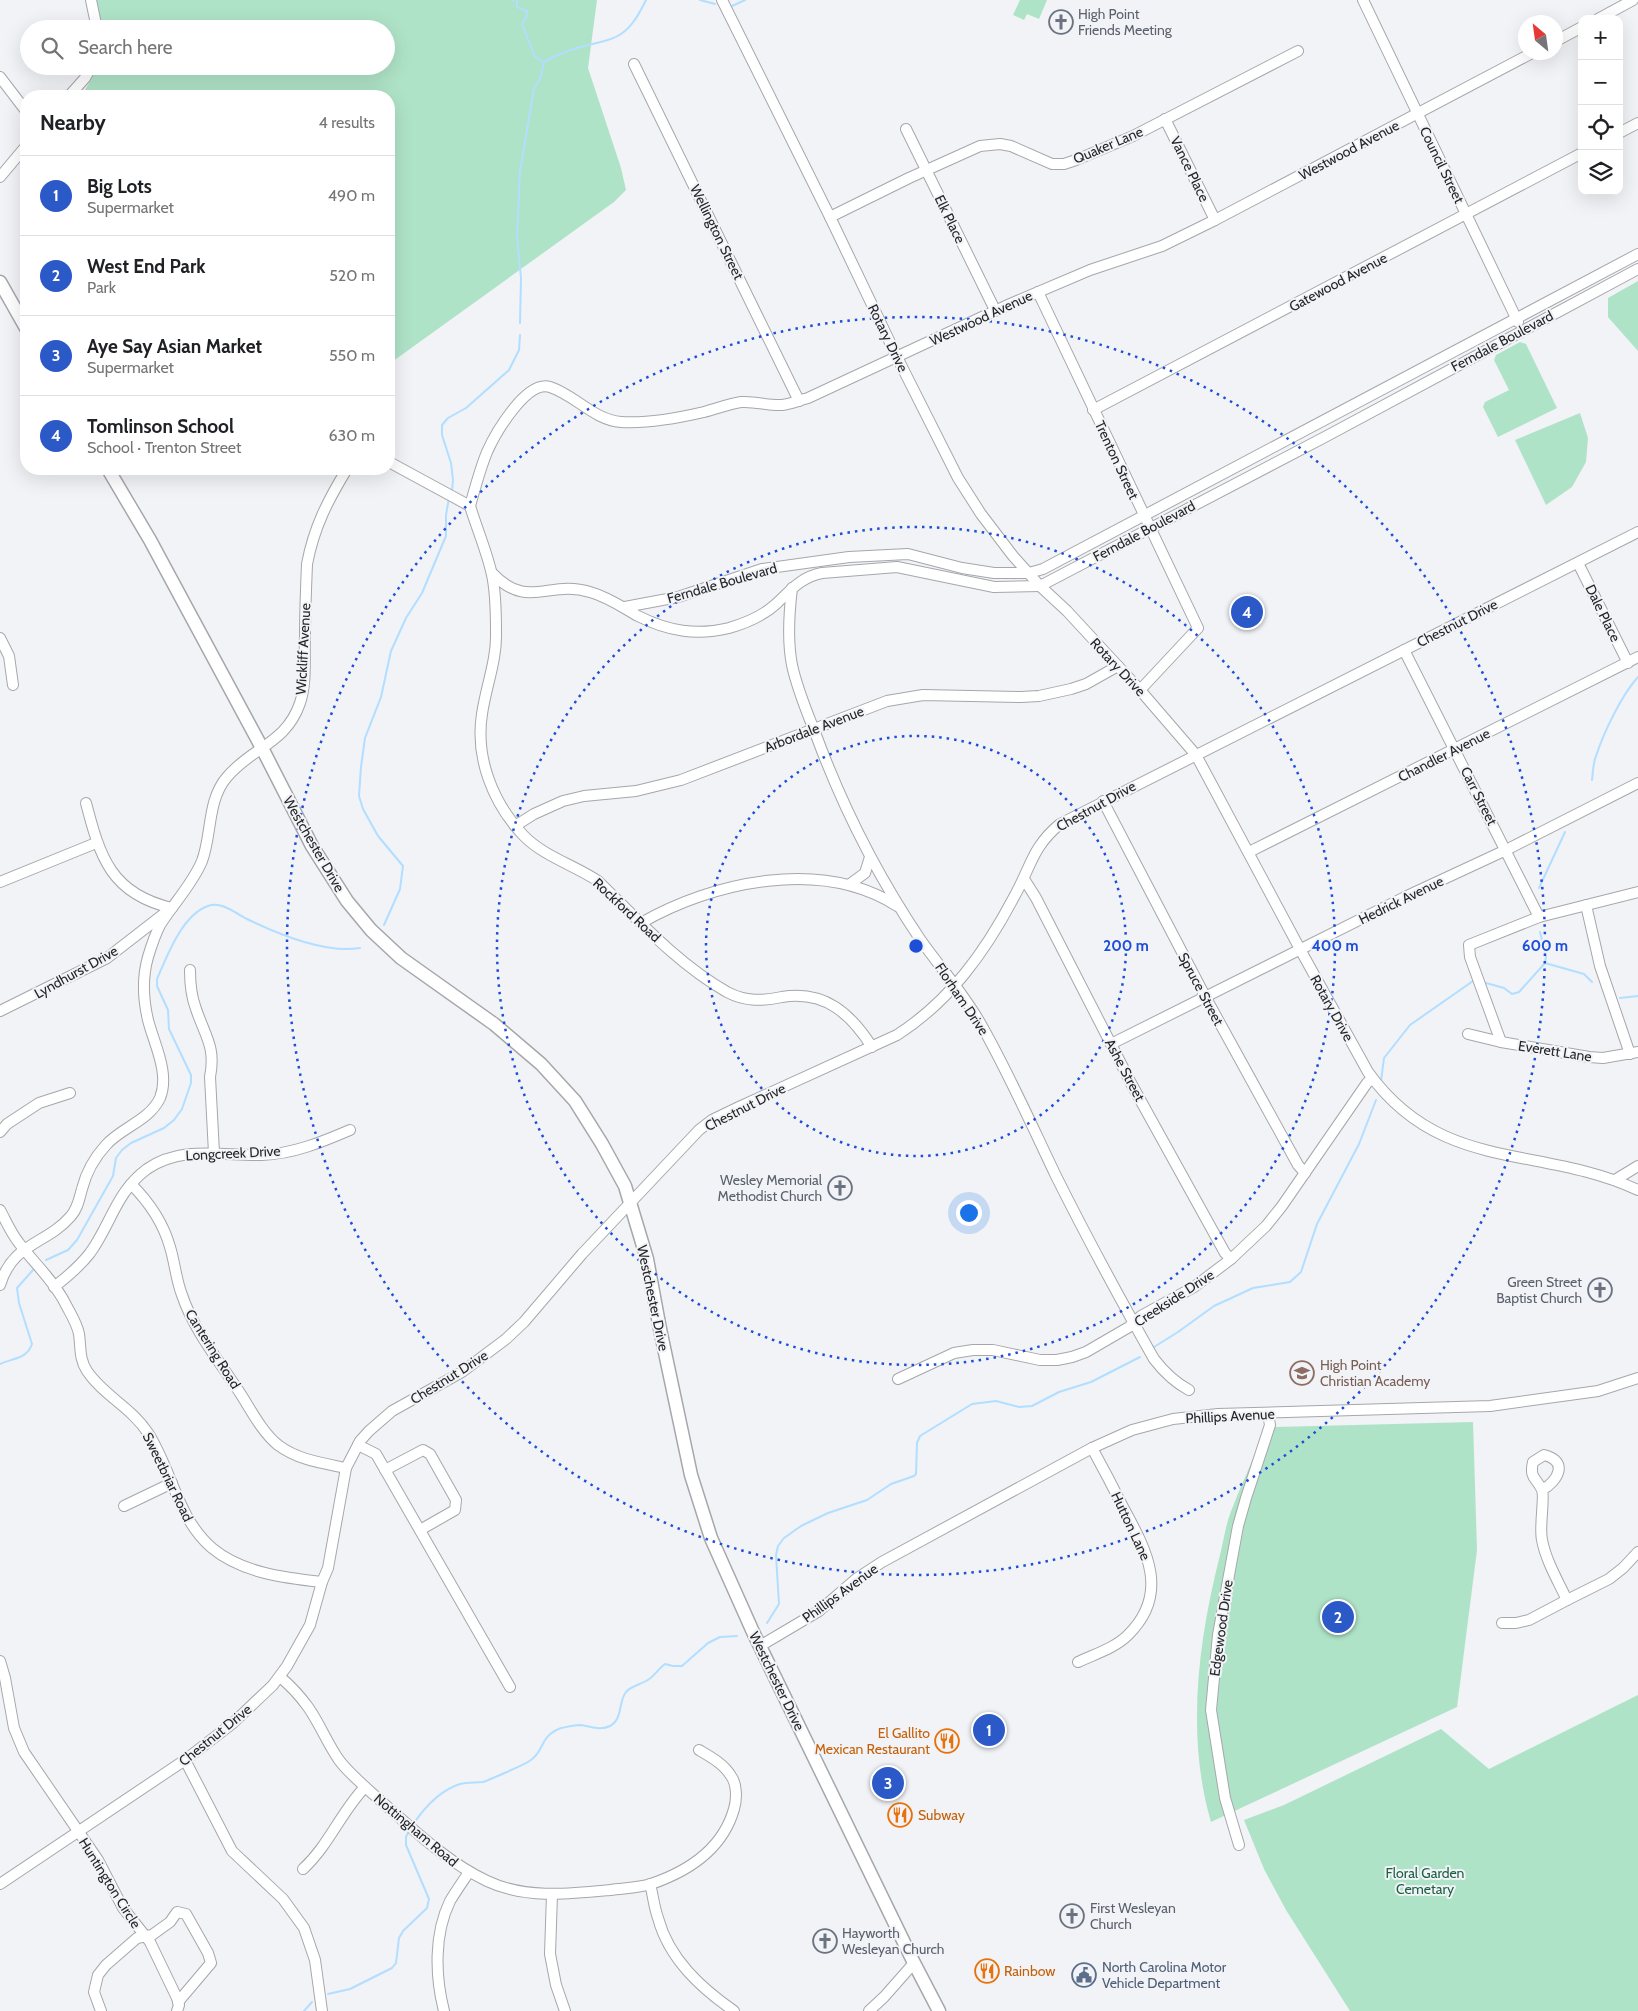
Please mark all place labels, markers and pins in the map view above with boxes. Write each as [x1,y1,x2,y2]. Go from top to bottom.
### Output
place label: High Point Friends Meeting [1078,5,1173,39]
church icon: High Point Friends Meeting [1048,9,1074,35]
pin: 4 [1231,593,1263,631]
centre of rings [907,937,925,955]
place label: Wesley Memorial Methodist Church [717,1171,823,1205]
church icon: Wesley Memorial Methodist Church [827,1175,853,1201]
place label: Green Street Baptist Church [1496,1273,1582,1307]
church icon: Green Street Baptist Church [1587,1277,1613,1303]
place label: High Point Christian Academy [1320,1356,1430,1390]
school or university icon: High Point Christian Academy [1289,1360,1315,1386]
pin: 2 [1322,1598,1354,1636]
pin: 1 [973,1711,1005,1749]
place label: El Gallito Mexican Restaurant [815,1724,930,1758]
restaurant icon: El Gallito Mexican Restaurant [934,1728,960,1754]
pin: 3 [872,1764,904,1802]
restaurant icon: Subway [887,1802,913,1828]
place label: Subway [918,1806,965,1824]
place label: First Wesleyan Church [1090,1899,1176,1933]
church icon: First Wesleyan Church [1059,1903,1085,1929]
place label: Hayworth Wesleyan Church [842,1924,944,1958]
church icon: Hayworth Wesleyan Church [812,1928,838,1954]
restaurant icon: Rainbow [974,1958,1000,1984]
place label: North Carolina Motor Vehicle Department [1102,1958,1227,1992]
place label: Rainbow [1004,1962,1055,1980]
public building icon: North Carolina Motor Vehicle Department [1071,1962,1097,1988]

